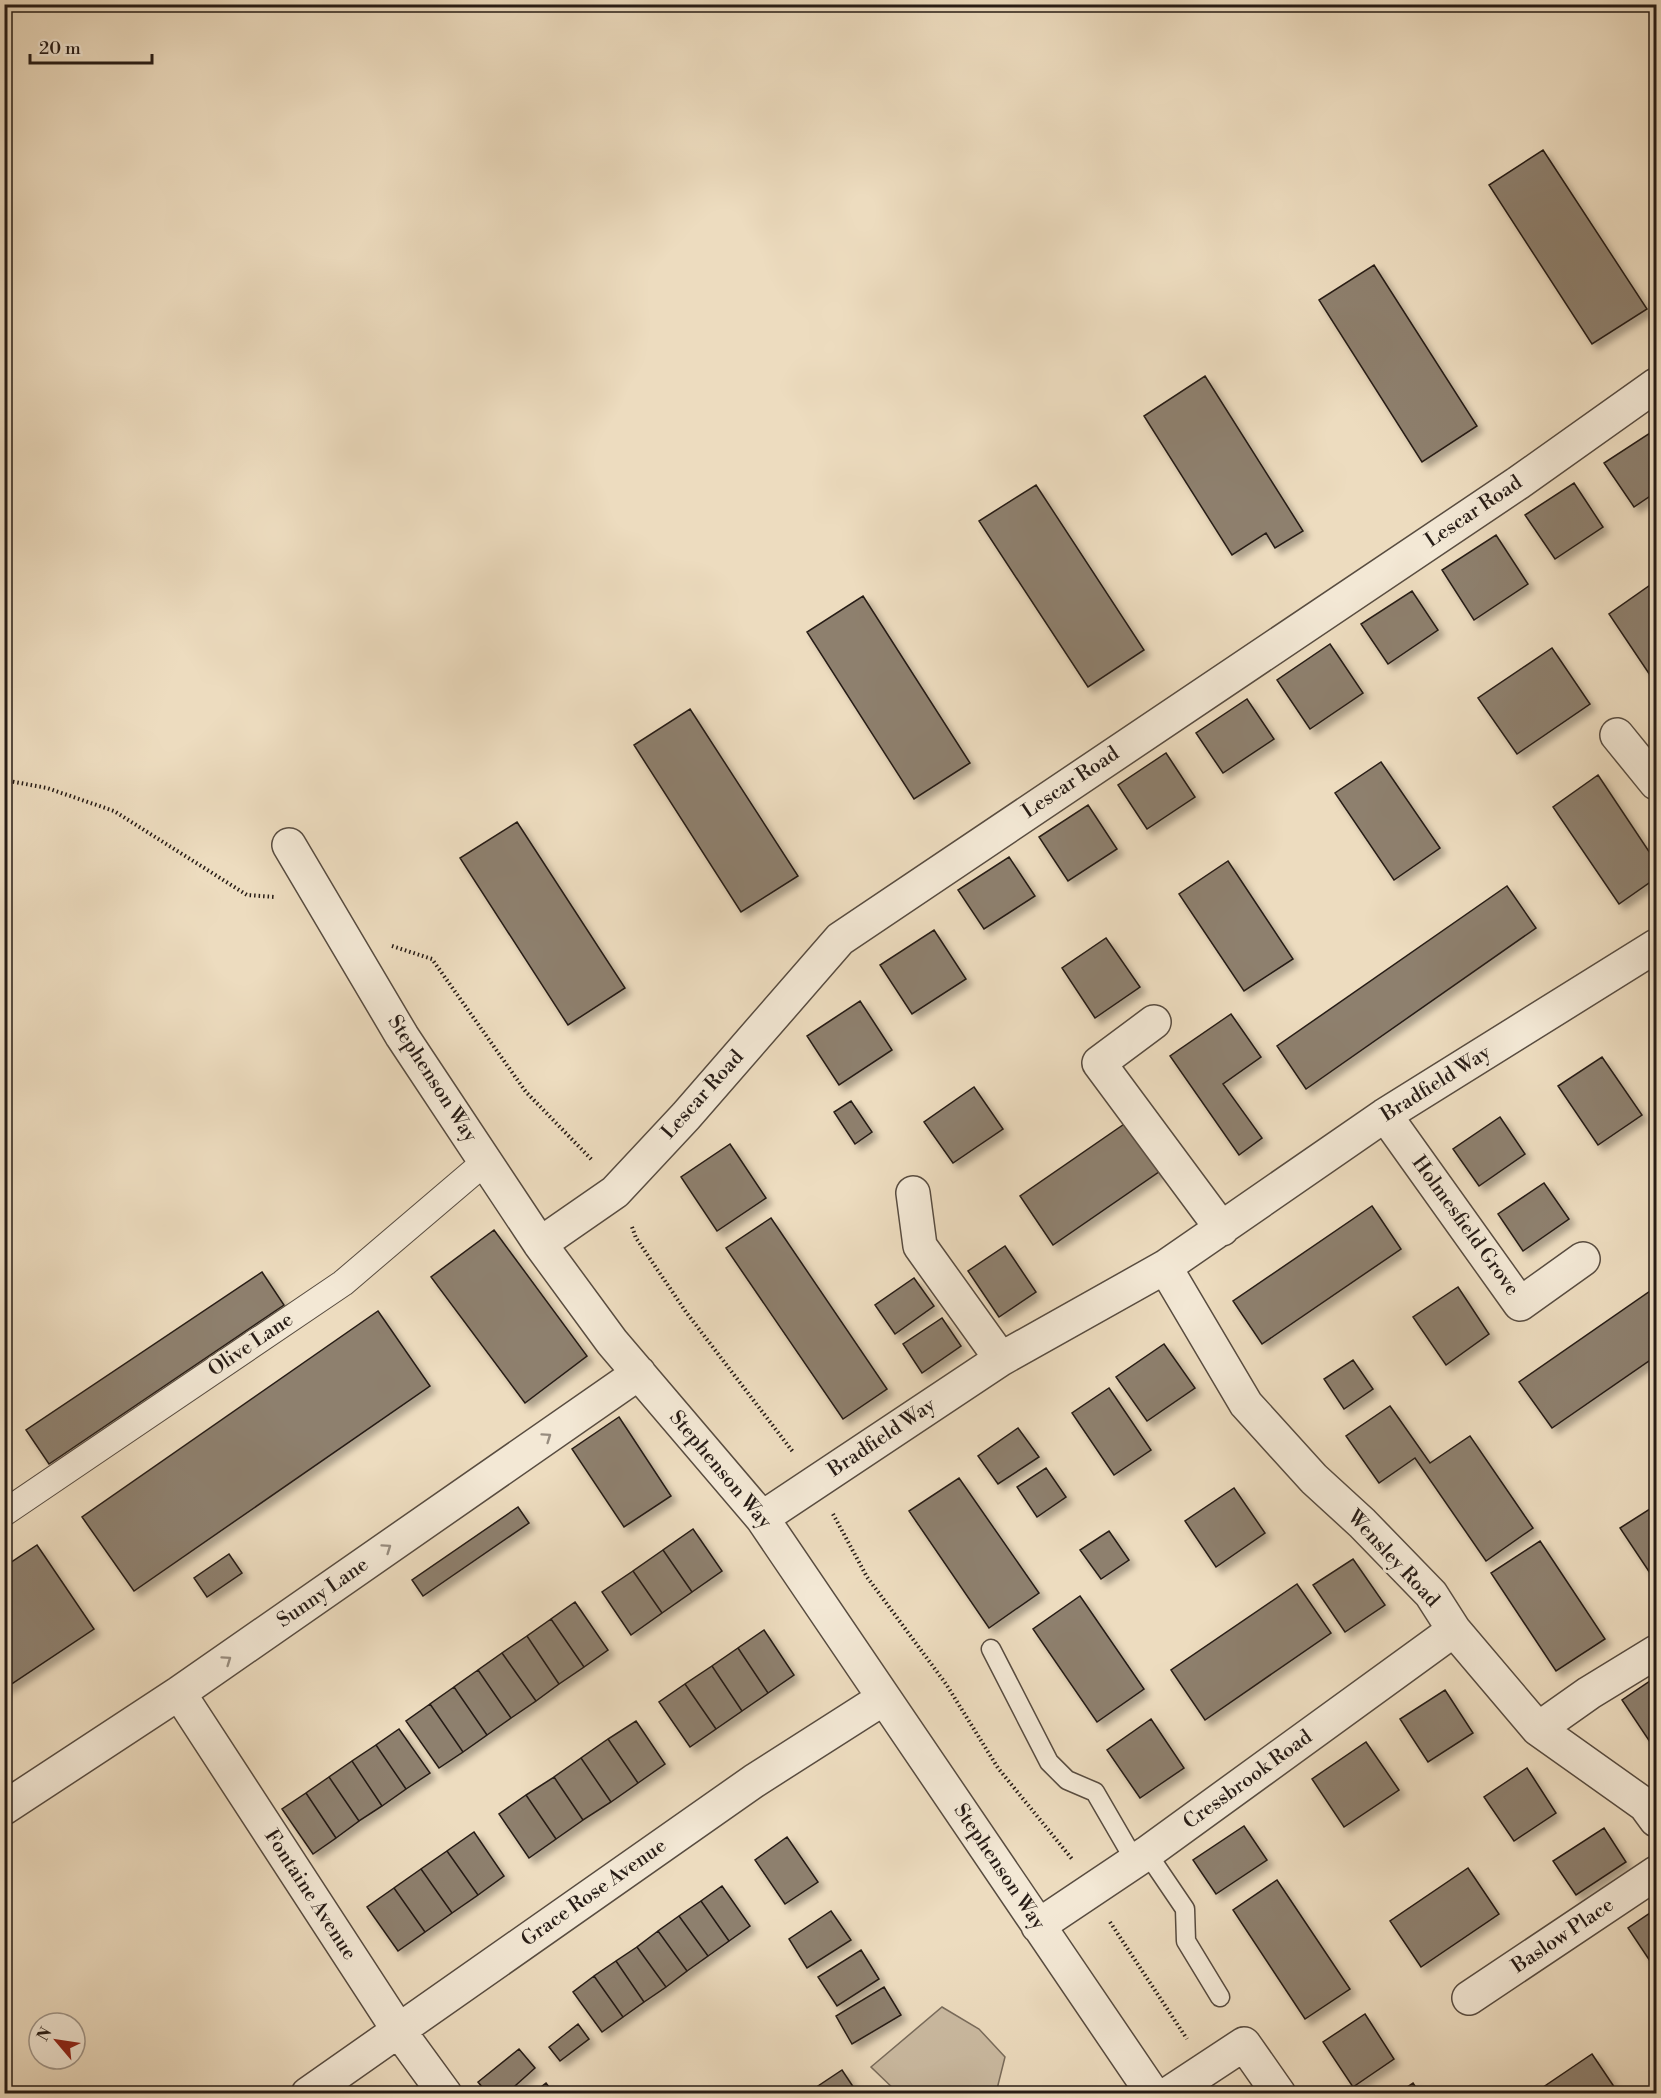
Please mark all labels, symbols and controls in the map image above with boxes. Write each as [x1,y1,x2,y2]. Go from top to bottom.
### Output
scale bar [30,27,152,65]
text: 20 m [39,37,81,60]
street label: Lescar Road [1421,470,1528,554]
street label: Lescar Road [1018,741,1125,825]
street label: Stephenson Way [382,1011,483,1148]
street label: Bradfield Way [1376,1040,1496,1128]
street label: Lescar Road [656,1045,750,1145]
street label: Holmesfield Grove [1406,1151,1524,1301]
street label: Olive Lane [204,1307,298,1383]
street label: Bradfield Way [823,1393,941,1484]
street label: Stephenson Way [663,1406,777,1534]
one-way arrow [540,1433,551,1444]
street label: Wensley Road [1341,1504,1445,1613]
one-way arrow [380,1544,391,1555]
street label: Sunny Lane [273,1552,373,1634]
one-way arrow [221,1656,232,1667]
street label: Cressbrook Road [1179,1725,1318,1835]
street label: Stephenson Way [948,1799,1050,1935]
street label: Fontaine Avenue [258,1825,362,1965]
street label: Grace Rose Avenue [517,1834,671,1952]
street label: Baslow Place [1506,1893,1619,1980]
north arrow [27,2011,87,2071]
text: N [33,2024,57,2045]

